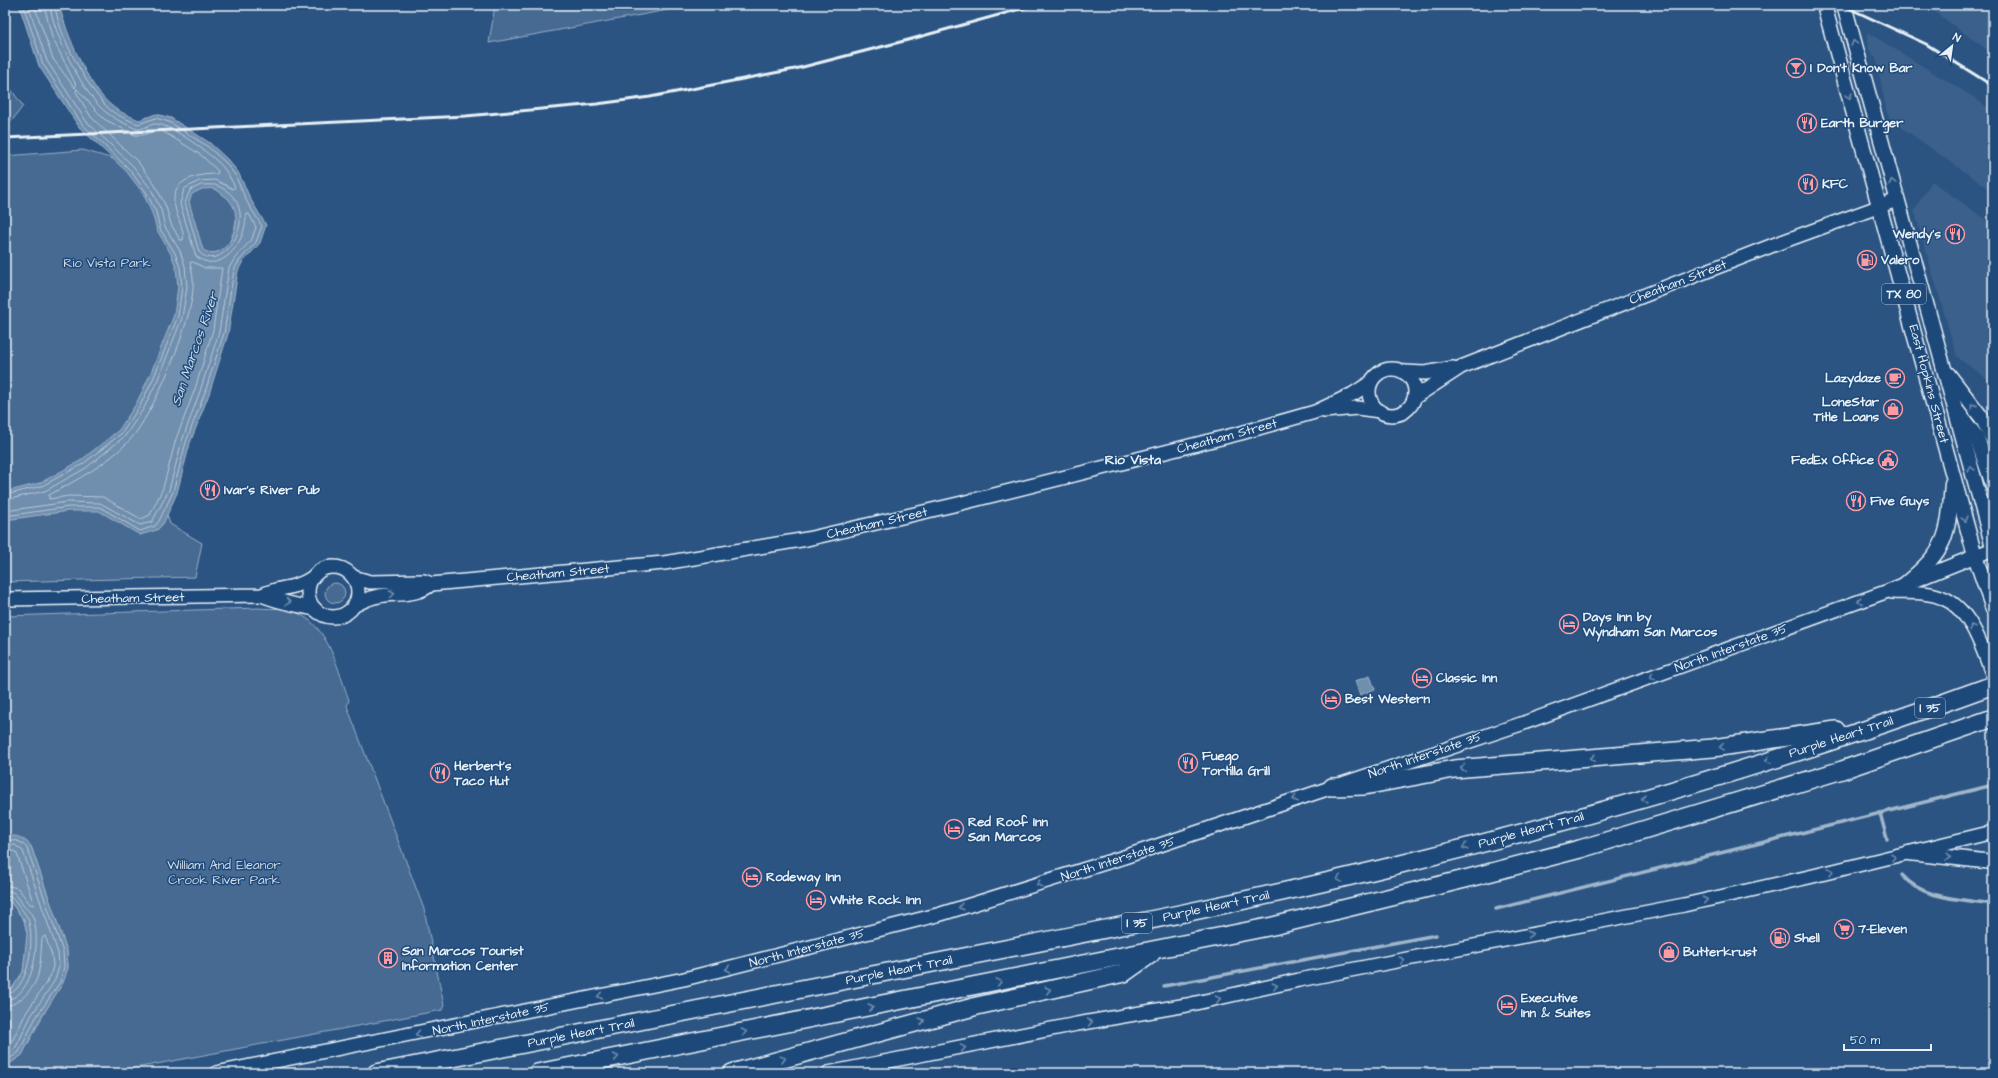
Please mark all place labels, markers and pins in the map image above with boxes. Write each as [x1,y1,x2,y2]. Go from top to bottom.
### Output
bar icon: I Don't Know Bar [1785,57,1807,79]
place label: I Don't Know Bar [1810,59,1913,77]
restaurant icon: Earth Burger [1796,112,1818,134]
place label: Earth Burger [1821,114,1904,134]
restaurant icon: KFC [1797,173,1819,195]
place label: KFC [1822,175,1849,193]
restaurant icon: Wendy's [1944,223,1966,245]
place label: Wendy's [1892,225,1941,244]
fuel station icon: Valero [1856,249,1878,271]
place label: Valero [1880,251,1920,269]
cafe icon: Lazydaze [1884,367,1906,389]
place label: Lazydaze [1825,369,1881,388]
place label: LoneStar Title Loans [1812,393,1880,426]
shop icon: LoneStar Title Loans [1882,398,1904,420]
public building icon: FedEx Office [1877,449,1899,471]
place label: FedEx Office [1791,451,1874,469]
restaurant icon: Ivar's River Pub [199,479,221,501]
place label: Ivar's River Pub [224,481,321,499]
restaurant icon: Five Guys [1845,490,1867,512]
place label: Five Guys [1870,492,1930,511]
place label: Days Inn by Wyndham San Marcos [1582,608,1718,642]
hotel icon: Days Inn by Wyndham San Marcos [1558,613,1580,635]
hotel icon: Classic Inn [1411,667,1433,689]
place label: Classic Inn [1436,669,1498,687]
hotel icon: Best Western [1320,688,1342,710]
place label: Best Western [1345,690,1431,708]
place label: Fuego Tortilla Grill [1201,747,1270,780]
restaurant icon: Fuego Tortilla Grill [1177,752,1199,774]
place label: Herbert's Taco Hut [453,757,512,790]
restaurant icon: Herbert's Taco Hut [429,762,451,784]
place label: Red Roof Inn San Marcos [967,813,1048,846]
hotel icon: Red Roof Inn San Marcos [943,818,965,840]
hotel icon: Rodeway Inn [741,866,763,888]
place label: Rodeway Inn [766,868,841,887]
hotel icon: White Rock Inn [805,889,827,911]
place label: White Rock Inn [829,891,922,909]
supermarket icon: 7-Eleven [1833,918,1855,940]
place label: 7-Eleven [1857,920,1908,938]
fuel station icon: Shell [1769,927,1791,949]
place label: Shell [1793,929,1820,947]
shop icon: Butterkrust [1658,941,1680,963]
place label: San Marcos Tourist Information Center [401,942,524,975]
place label: Butterkrust [1683,943,1758,961]
building icon: San Marcos Tourist Information Center [377,947,399,969]
place label: Executive Inn & Suites [1521,989,1591,1022]
hotel icon: Executive Inn & Suites [1496,994,1518,1016]

